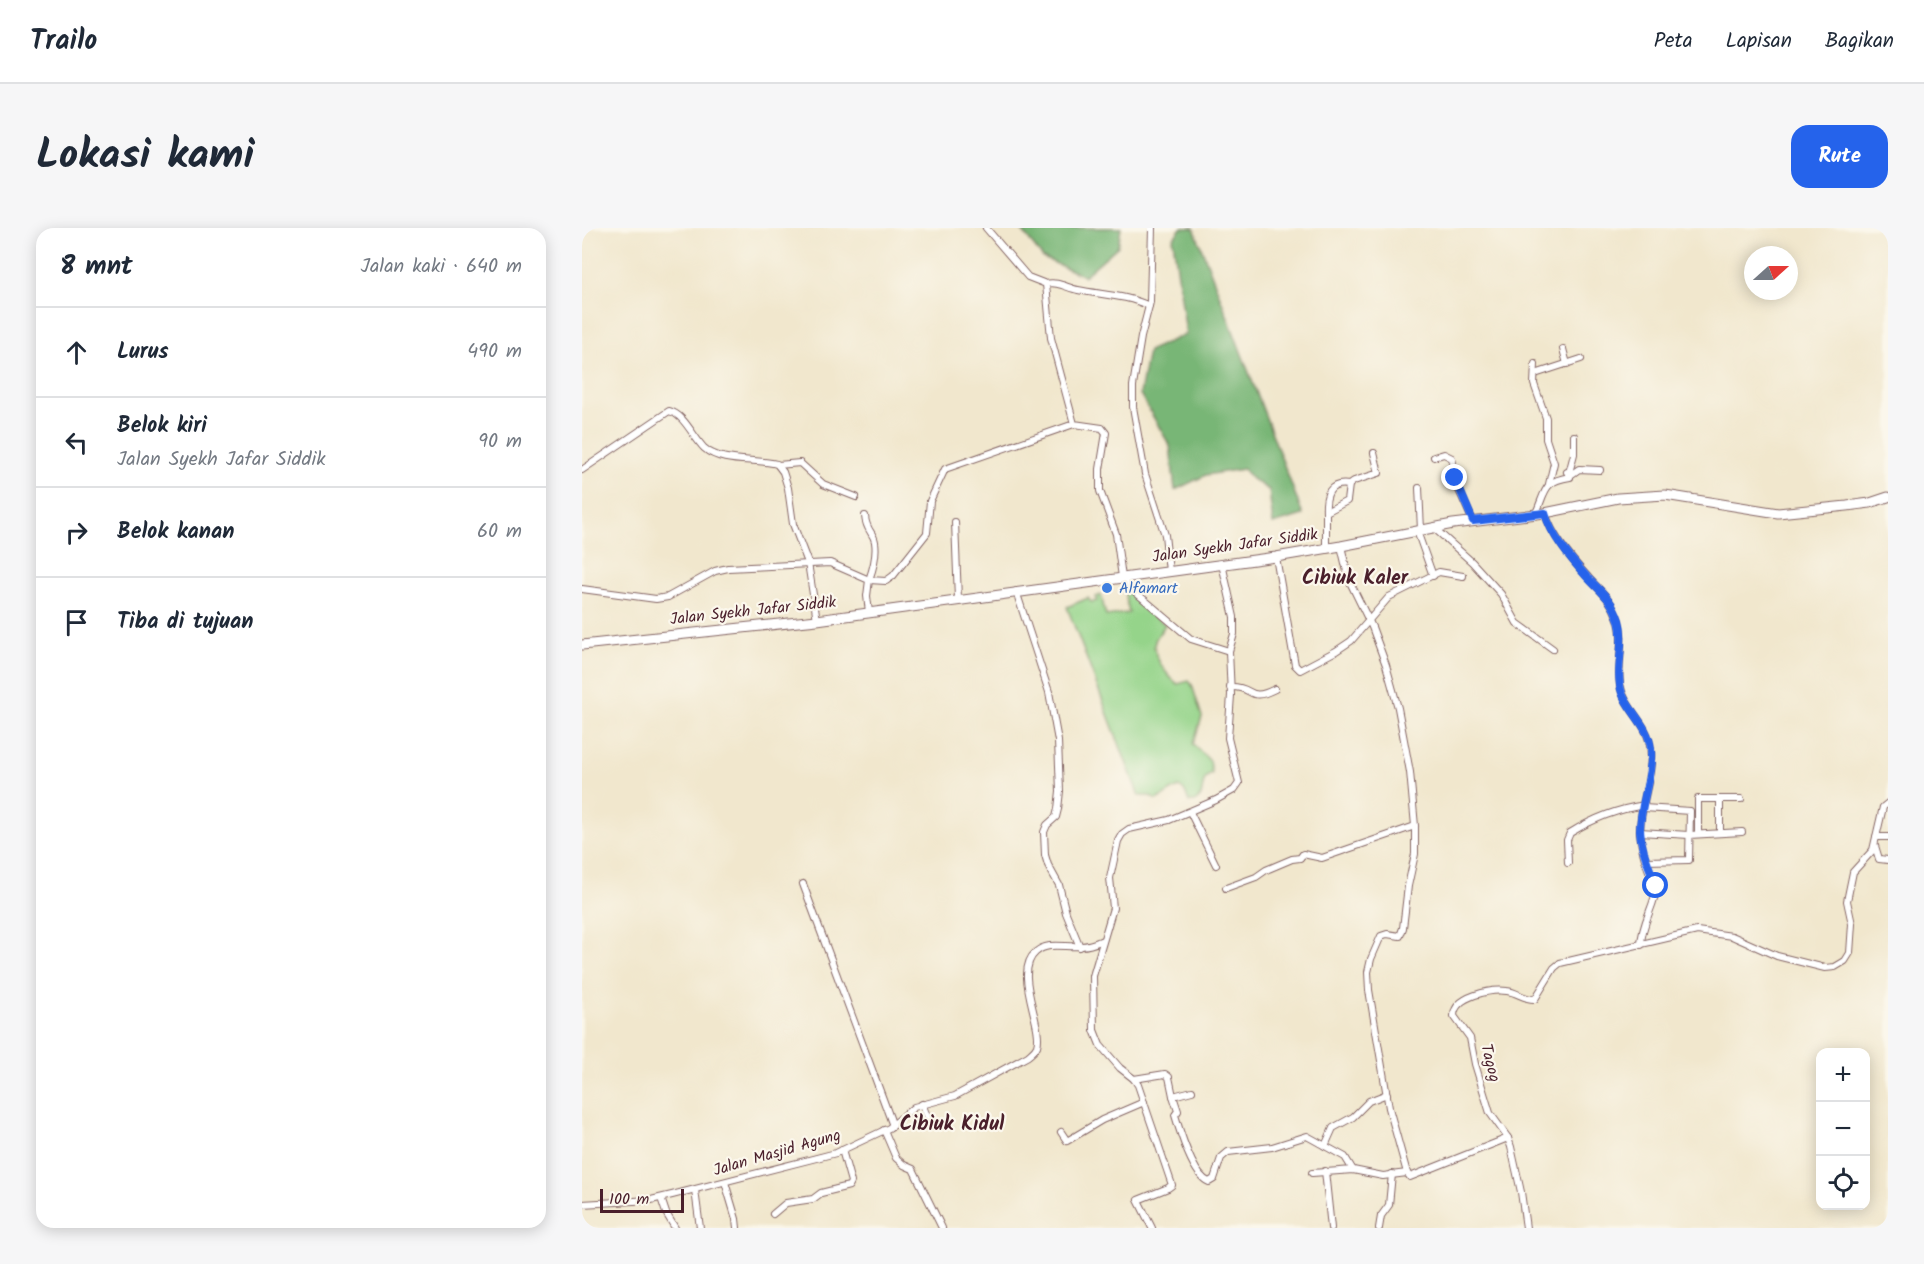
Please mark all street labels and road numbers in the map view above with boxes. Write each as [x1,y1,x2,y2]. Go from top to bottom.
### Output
street label: Jalan Syekh Jafar Siddik [1151,522,1320,570]
street label: Jalan Syekh Jafar Siddik [669,590,838,632]
street label: Tagog [1473,1041,1507,1085]
street label: Jalan Masjid Agung [710,1123,844,1183]

